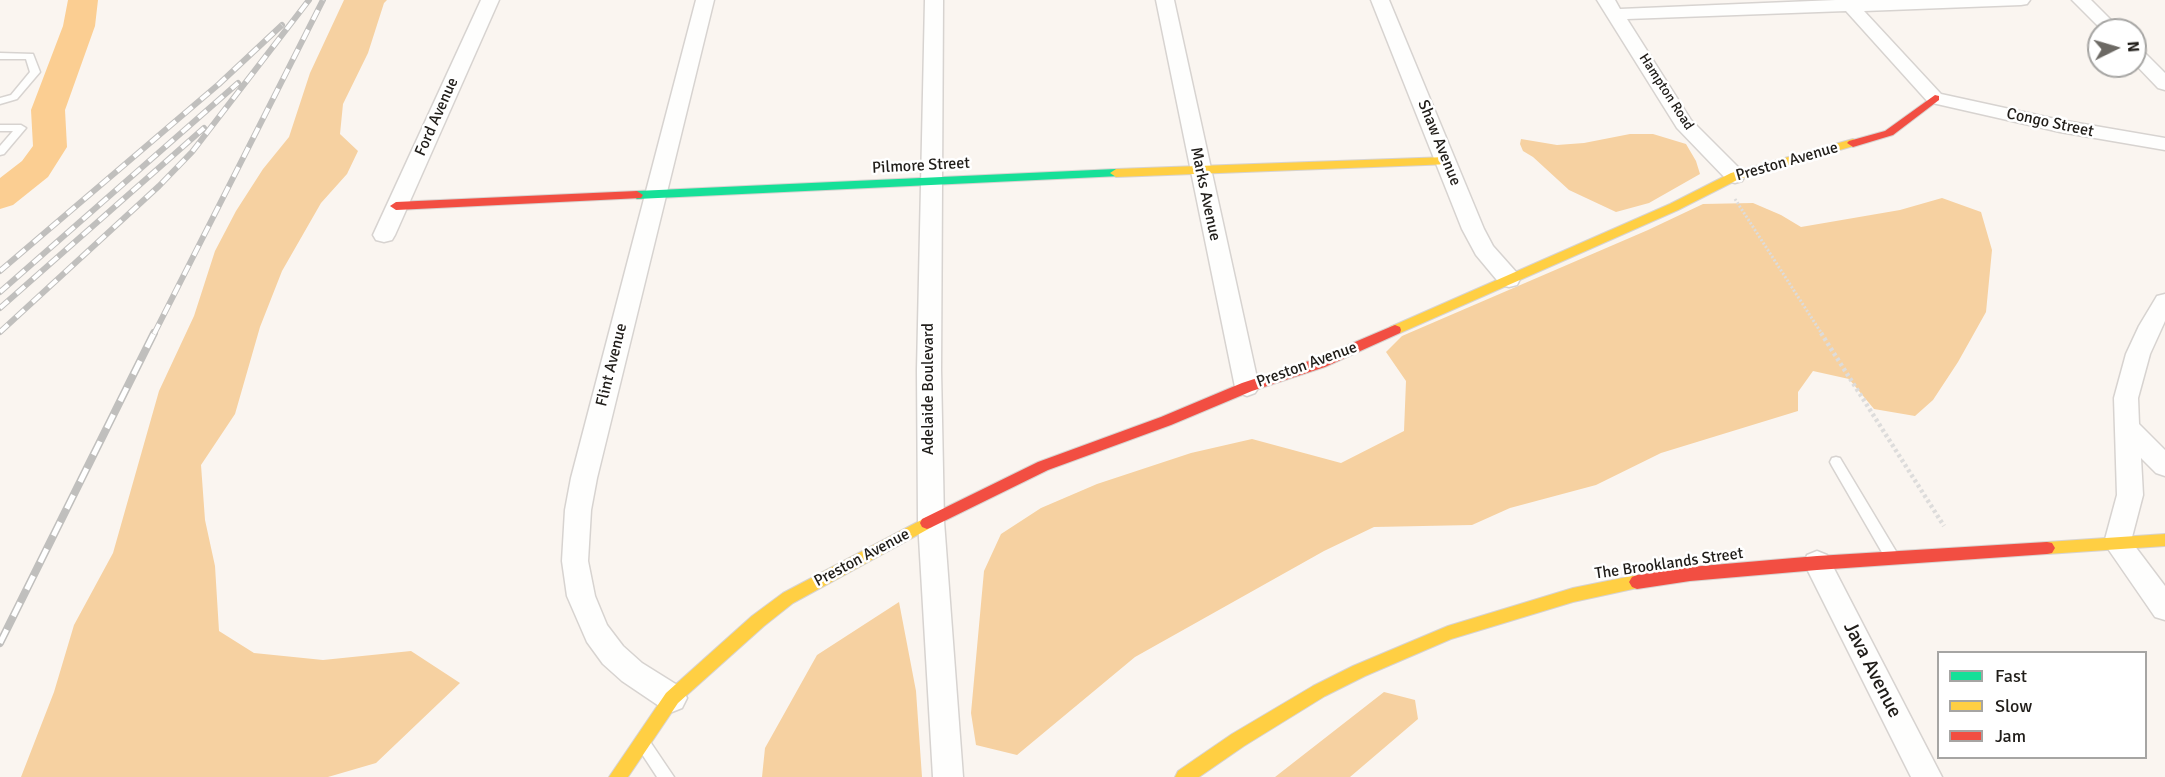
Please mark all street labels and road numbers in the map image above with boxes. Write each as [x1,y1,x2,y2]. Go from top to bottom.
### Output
street label: Hampton Road [1635,51,1697,133]
street label: Ford Avenue [411,75,463,159]
street label: Shaw Avenue [1413,97,1465,189]
street label: Congo Street [2005,104,2095,142]
street label: Preston Avenue [1734,138,1840,186]
street label: Marks Avenue [1186,145,1224,243]
street label: Pilmore Street [872,154,970,178]
street label: Flint Avenue [592,321,632,409]
street label: Adelaide Boulevard [919,323,939,455]
street label: Preston Avenue [1254,338,1360,392]
street label: Preston Avenue [811,525,913,591]
street label: The Brooklands Street [1593,544,1745,584]
street label: Java Avenue [1838,618,1906,722]

